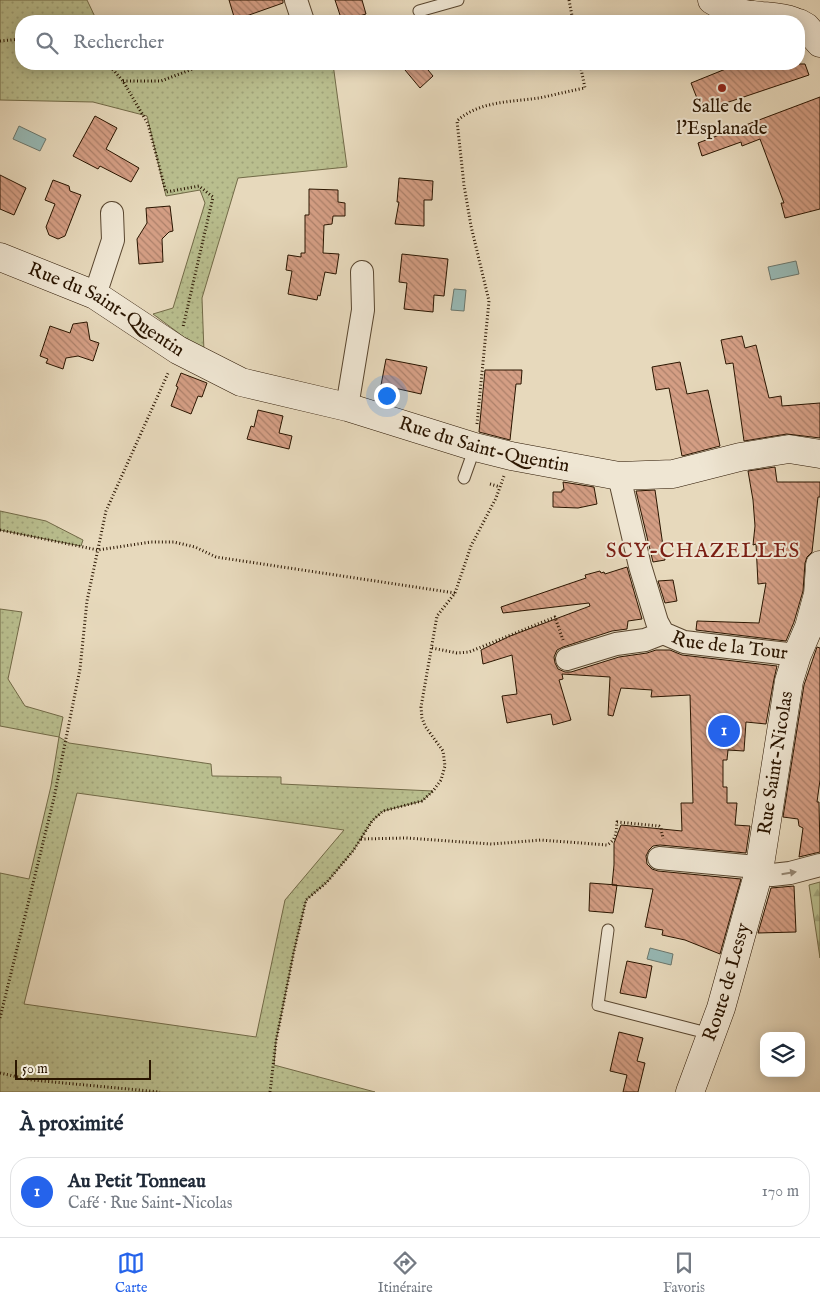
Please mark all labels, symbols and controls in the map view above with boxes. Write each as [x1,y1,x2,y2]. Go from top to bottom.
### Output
search box [15,15,805,70]
icon: search [33,29,61,57]
text: Rechercher [73,31,164,55]
marker: Salle de l'Esplanade [716,82,728,94]
place label: Salle de l'Esplanade [676,95,768,141]
street label: Rue du Saint-Quentin [24,257,189,363]
your location [374,383,400,409]
street label: Rue du Saint-Quentin [396,412,571,479]
district label: SCY-CHAZELLES [606,538,800,565]
street label: Rue de la Tour [668,626,789,666]
street label: Rue Saint-Nicolas [753,689,799,837]
pin: 1 [708,712,740,750]
one-way arrow [782,868,798,876]
street label: Route de Lessy [698,920,756,1045]
map controls [760,1032,805,1077]
button: layers [760,1032,805,1077]
scale bar [15,1057,151,1080]
text: 50 m [22,1060,48,1078]
text: À proximité [20,1111,123,1138]
text: Au Petit Tonneau [68,1170,206,1194]
text: 1 [34,1182,40,1202]
text: 170 m [762,1182,799,1202]
text: Café · Rue Saint-Nicolas [68,1194,232,1214]
tab: Carte [115,1249,148,1297]
tab: Itinéraire [378,1249,433,1297]
tab: Favoris [663,1249,705,1297]

